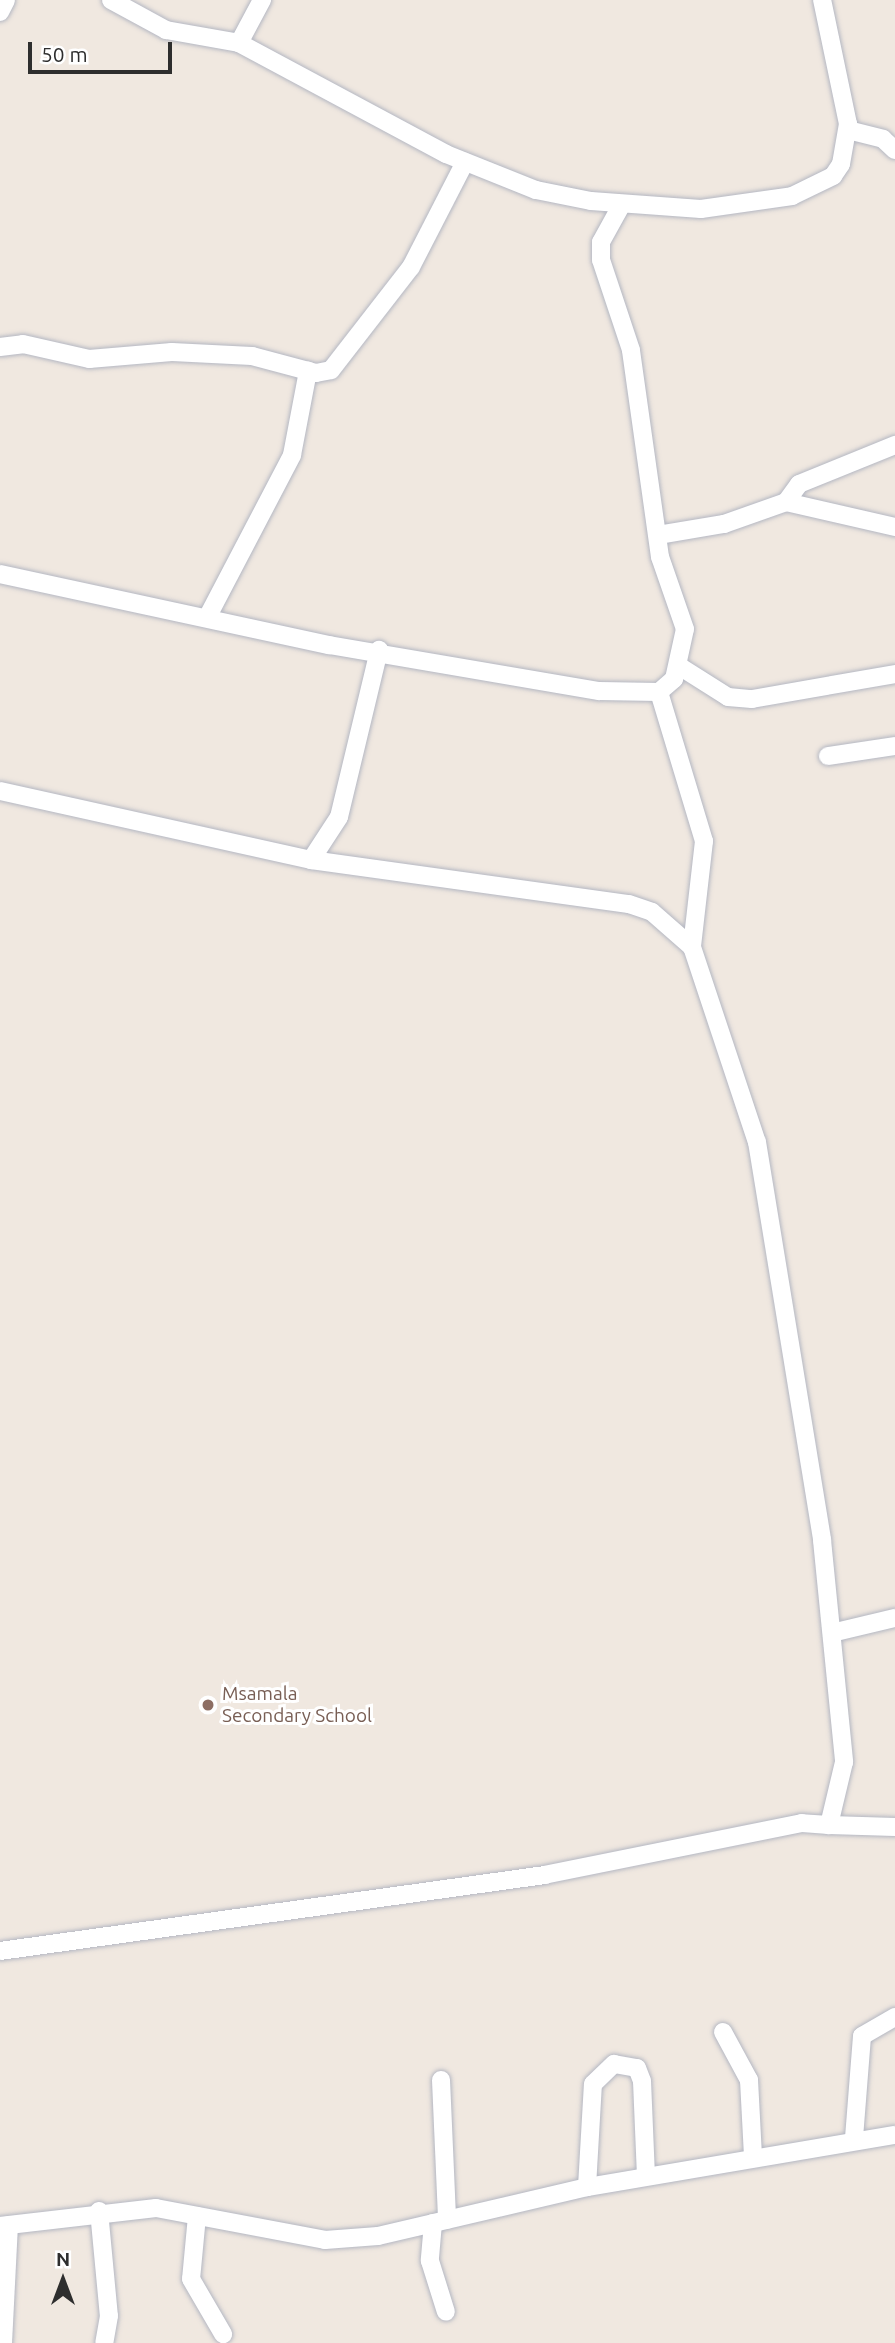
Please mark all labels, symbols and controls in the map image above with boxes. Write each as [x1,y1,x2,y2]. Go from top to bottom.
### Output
scale bar [32,28,175,72]
text: 50 m [41,42,88,66]
place label: Msamala Secondary School [222,1683,372,1727]
marker: Msamala Secondary School [200,1697,216,1713]
north arrow [28,2245,98,2315]
text: N [56,2248,70,2270]

